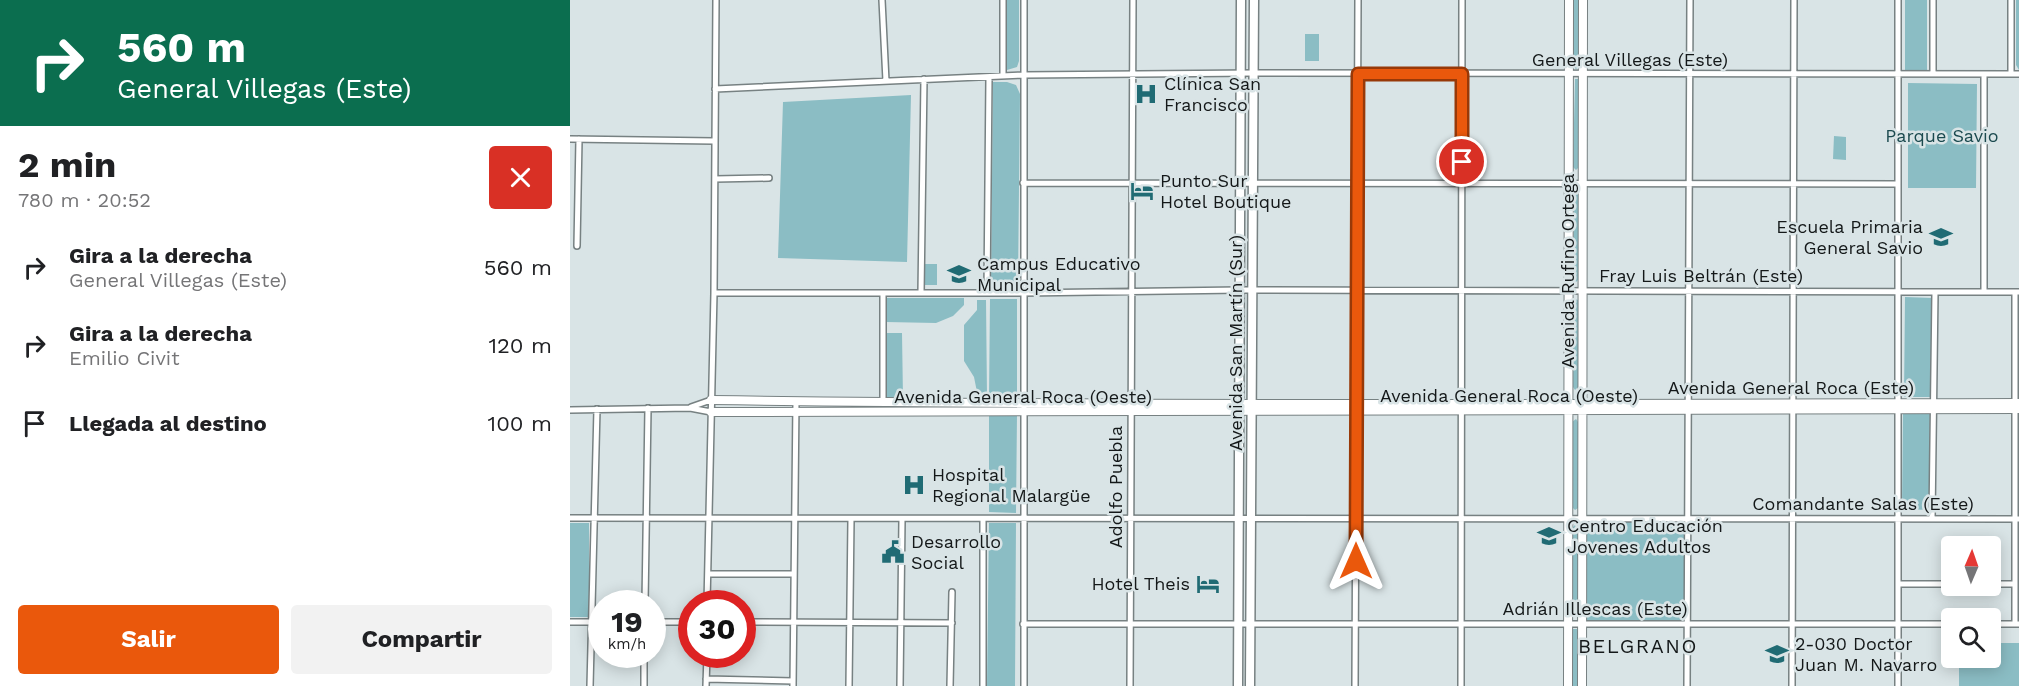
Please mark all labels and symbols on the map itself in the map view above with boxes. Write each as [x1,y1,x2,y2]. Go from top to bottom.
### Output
street label: General Villegas (Este) [1532,49,1728,70]
place label: Clínica San Francisco [1164,73,1261,115]
hospital icon: Clínica San Francisco [1133,81,1159,107]
park label: Parque Savio [1885,125,1999,146]
pin [1436,136,1487,187]
place label: Punto Sur Hotel Boutique [1160,170,1291,212]
street label: Avenida Rufino Ortega [1557,174,1578,368]
hotel icon: Punto Sur Hotel Boutique [1129,178,1155,204]
place label: Escuela Primaria General Savio [1776,216,1923,258]
school or university icon: Escuela Primaria General Savio [1928,224,1954,250]
street label: Avenida San Martín (Sur) [1225,235,1246,451]
place label: Campus Educativo Municipal [977,253,1141,295]
school or university icon: Campus Educativo Municipal [946,261,972,287]
street label: Fray Luis Beltrán (Este) [1599,265,1803,286]
street label: Avenida General Roca (Este) [1668,377,1914,398]
street label: Avenida General Roca (Oeste) [1380,385,1638,406]
street label: Avenida General Roca (Oeste) [894,386,1152,407]
street label: Adolfo Puebla [1105,426,1126,548]
place label: Hospital Regional Malargüe [932,464,1091,506]
hospital icon: Hospital Regional Malargüe [901,472,927,498]
street label: Comandante Salas (Este) [1752,493,1974,514]
place label: Centro Educación Jovenes Adultos [1567,515,1723,557]
school or university icon: Centro Educación Jovenes Adultos [1536,523,1562,549]
position arrow [1324,529,1388,593]
place label: Desarrollo Social [911,531,1001,573]
north arrow [1941,536,2001,596]
public building icon: Desarrollo Social [880,539,906,565]
hotel icon: Hotel Theis [1195,571,1221,597]
place label: Hotel Theis [1092,573,1190,594]
speed limit sign: 30 [678,590,756,668]
street label: Adrián Illescas (Este) [1502,598,1688,619]
place label: 2-030 Doctor Juan M. Navarro [1795,633,1937,675]
district label: BELGRANO [1578,634,1698,658]
school or university icon: 2-030 Doctor Juan M. Navarro [1764,641,1790,667]

